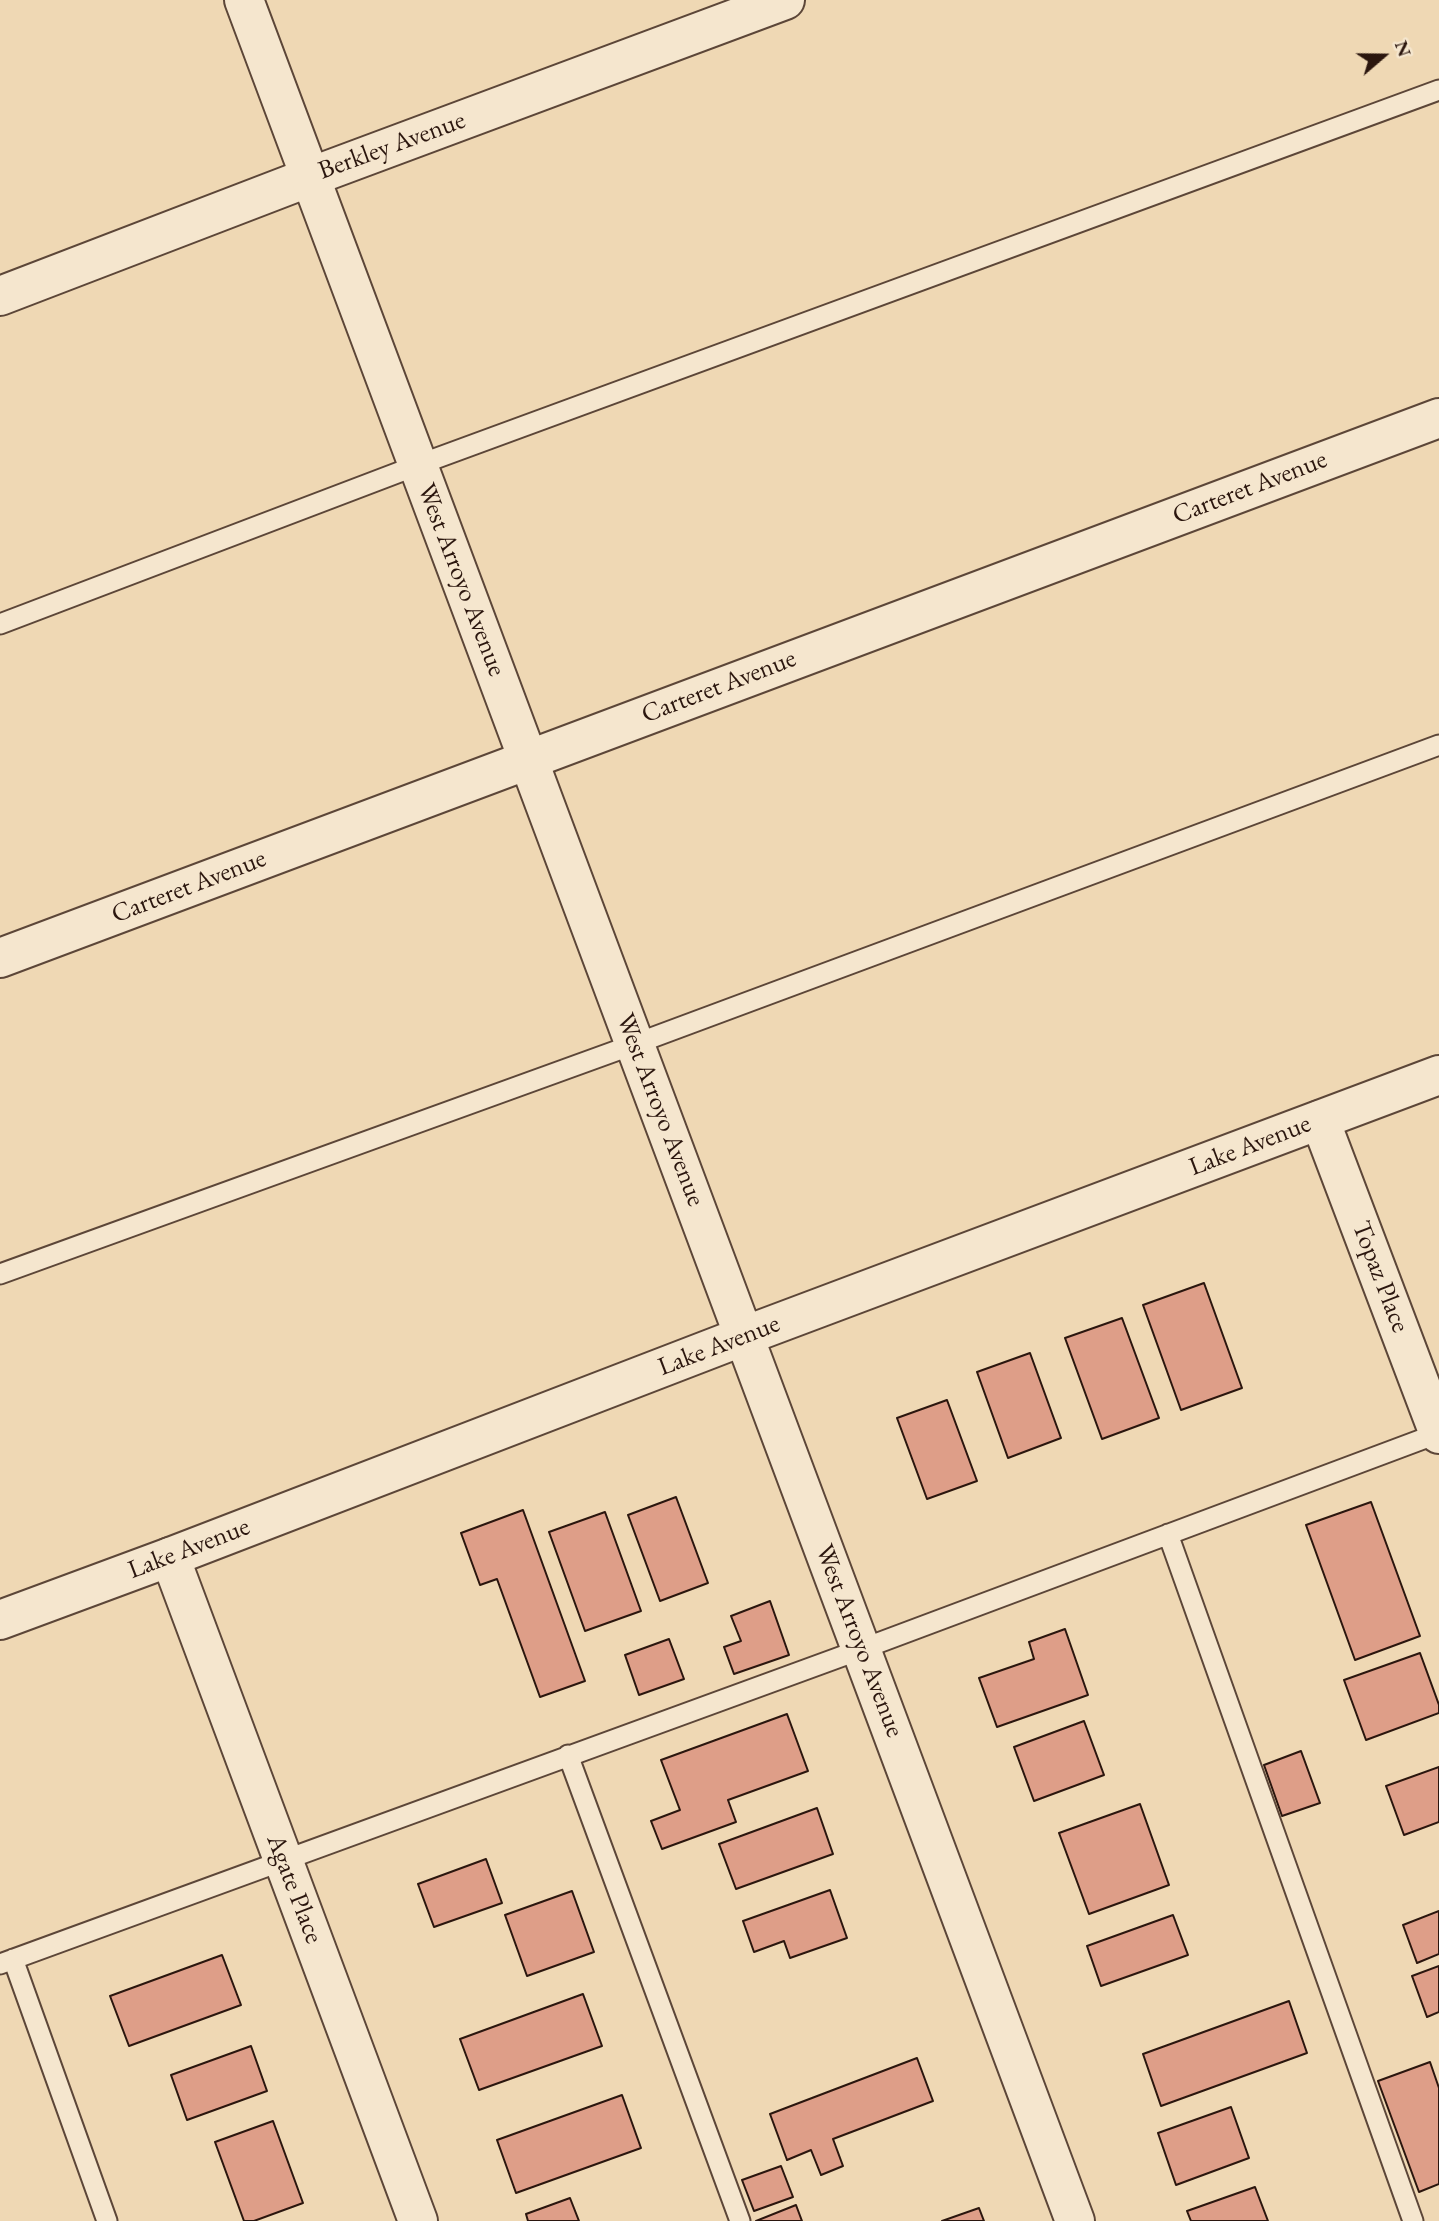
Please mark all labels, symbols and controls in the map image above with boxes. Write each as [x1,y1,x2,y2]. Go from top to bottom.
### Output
north arrow [1348,21,1418,91]
text: N [1389,37,1418,60]
street label: Berkley Avenue [314,105,470,187]
street label: Carteret Avenue [1168,444,1332,532]
street label: West Arroyo Avenue [410,479,512,681]
street label: Carteret Avenue [637,643,801,731]
street label: Carteret Avenue [107,843,271,931]
street label: West Arroyo Avenue [609,1009,711,1211]
street label: Lake Avenue [1185,1109,1315,1183]
street label: Topaz Place [1345,1217,1415,1337]
street label: Lake Avenue [654,1309,784,1383]
street label: Lake Avenue [124,1512,254,1586]
street label: West Arroyo Avenue [808,1540,910,1742]
street label: Agate Place [259,1830,329,1948]

